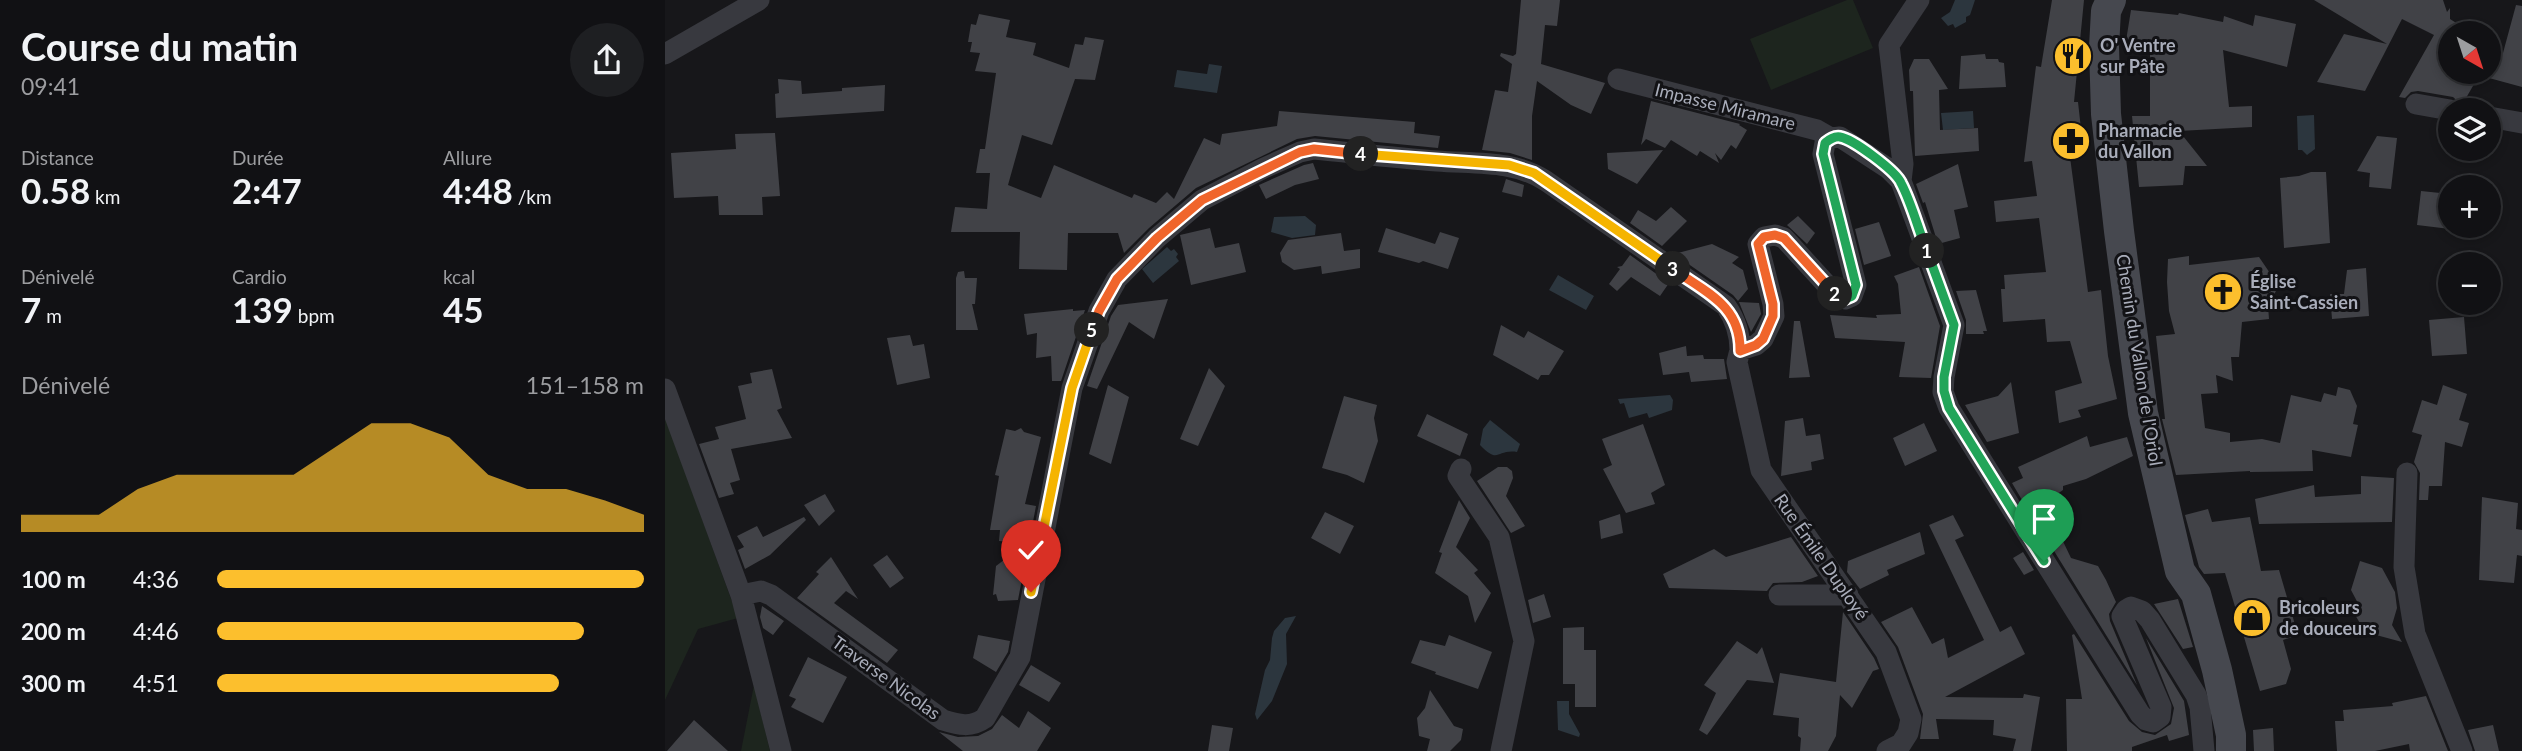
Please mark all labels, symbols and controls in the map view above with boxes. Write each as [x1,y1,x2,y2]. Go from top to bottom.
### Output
north arrow [2438,21,2501,84]
map controls [2438,21,2501,315]
text: Course du matin [21,23,298,69]
button: share [570,23,644,97]
place label: O' Ventre sur Pâte [2100,34,2176,77]
restaurant icon: O' Ventre sur Pâte [2052,35,2094,77]
text: 09:41 [21,72,80,100]
street label: Impasse Miramare [1653,78,1798,134]
button: layers [2438,98,2501,161]
place label: Pharmacie du Vallon [2098,119,2183,162]
pharmacy icon: Pharmacie du Vallon [2050,120,2092,162]
pin: 4 [1343,136,1379,172]
text: 4 [1355,142,1366,165]
text: Distance [21,146,94,169]
text: Durée [232,146,283,169]
text: Allure [443,146,492,169]
text: 0.58 [21,169,90,211]
text: 2:47 [232,169,302,211]
text: 4:48 [443,169,513,211]
button: + [2438,175,2501,238]
text: km [90,185,120,208]
text: /km [513,185,552,208]
pin: 1 [1909,233,1945,268]
text: 1 [1921,239,1932,262]
pin: 3 [1655,252,1691,286]
street label: Chemin du Vallon de l'Oriol [2112,252,2168,467]
button: − [2438,252,2501,315]
text: 3 [1667,257,1678,280]
text: Dénivelé [21,265,95,288]
text: Cardio [232,265,287,288]
text: kcal [443,265,475,288]
place label: Église Saint-Cassien [2250,270,2358,313]
church icon: Église Saint-Cassien [2202,271,2244,313]
pin: 2 [1817,276,1853,312]
text: 2 [1829,282,1840,305]
text: 7 [21,288,41,330]
text: 139 [232,288,293,330]
text: 45 [443,288,484,330]
text: m [41,304,62,327]
text: bpm [293,304,335,327]
pin: 5 [1075,312,1109,348]
text: 5 [1086,318,1097,341]
text: Dénivelé [21,371,110,399]
text: 151–158 m [526,371,644,399]
street label: Rue Émile Duployé [1770,489,1874,624]
pin [2014,489,2074,561]
icon: arrive [2025,500,2063,538]
pin [1001,520,1061,592]
icon: check [1012,531,1050,569]
text: 100 m [21,565,86,593]
text: 4:36 [133,565,179,593]
place label: Bricoleurs de douceurs [2279,596,2377,639]
shop icon: Bricoleurs de douceurs [2231,597,2273,639]
text: 200 m [21,617,86,645]
text: 4:46 [133,617,179,645]
street label: Traverse Nicolas [828,631,945,724]
text: 300 m [21,669,86,697]
text: 4:51 [133,669,179,697]

